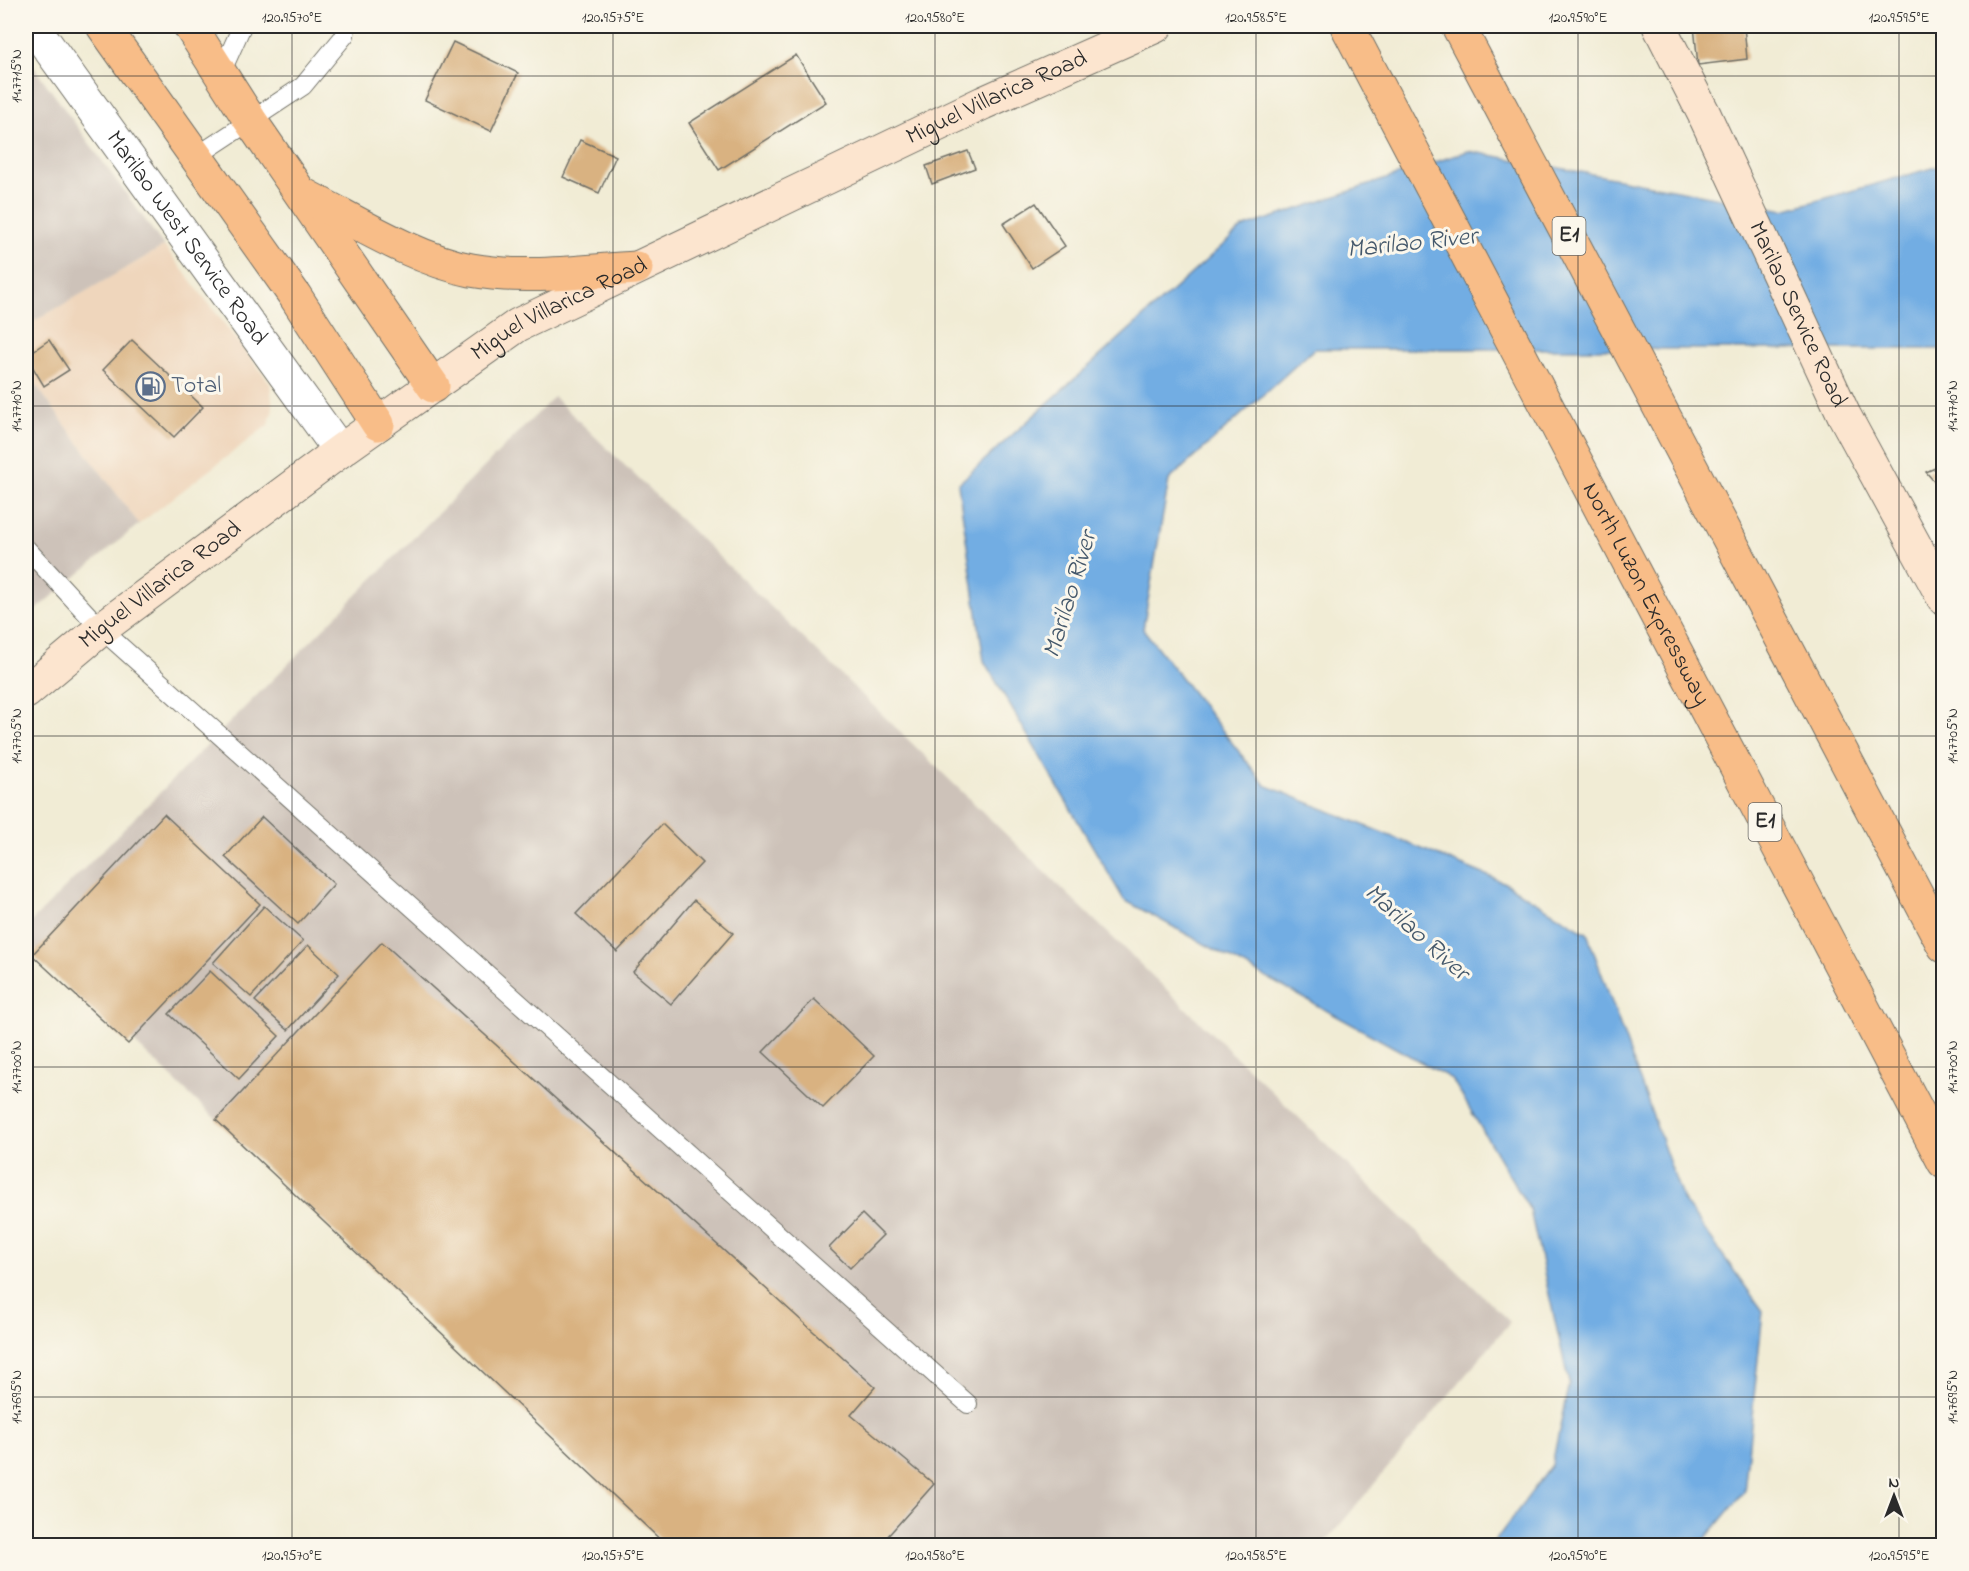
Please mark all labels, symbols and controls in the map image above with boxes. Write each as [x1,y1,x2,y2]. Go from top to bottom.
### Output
text: 120.9570°E [262,7,322,29]
text: 120.9575°E [582,7,644,29]
text: 120.9580°E [905,7,965,29]
text: 120.9585°E [1225,7,1287,29]
text: 120.9590°E [1549,7,1607,29]
text: 120.9595°E [1868,7,1930,29]
street label: Miguel Villarica Road [900,41,1093,155]
text: 14.7715°N [6,49,28,103]
street label: Marilao West Service Road [97,124,276,353]
street label: Marilao Service Road [1739,216,1856,414]
road number: E1 [1552,217,1586,255]
water label: Marilao River [1345,218,1482,270]
street label: Miguel Villarica Road [464,248,654,370]
place label: Total [171,369,221,404]
fuel station icon: Total [134,370,166,402]
text: 14.7710°N [6,380,28,432]
text: 14.7710°N [1942,380,1964,432]
street label: North Luzon Expressway [1573,477,1719,713]
street label: Miguel Villarica Road [72,512,250,658]
water label: Marilao River [1034,524,1109,663]
text: 14.7705°N [6,708,28,764]
text: 14.7705°N [1942,708,1964,764]
road number: E1 [1748,803,1782,841]
water label: Marilao River [1355,875,1479,993]
text: 14.7700°N [6,1040,28,1094]
text: 14.7700°N [1942,1040,1964,1094]
text: 14.7695°N [6,1370,28,1424]
text: 14.7695°N [1942,1370,1964,1424]
north arrow [1864,1466,1924,1526]
text: N [1889,1471,1900,1495]
text: 120.9570°E [262,1545,322,1567]
text: 120.9575°E [582,1545,644,1567]
text: 120.9580°E [905,1545,965,1567]
text: 120.9585°E [1225,1545,1287,1567]
text: 120.9590°E [1549,1545,1607,1567]
text: 120.9595°E [1868,1545,1930,1567]

